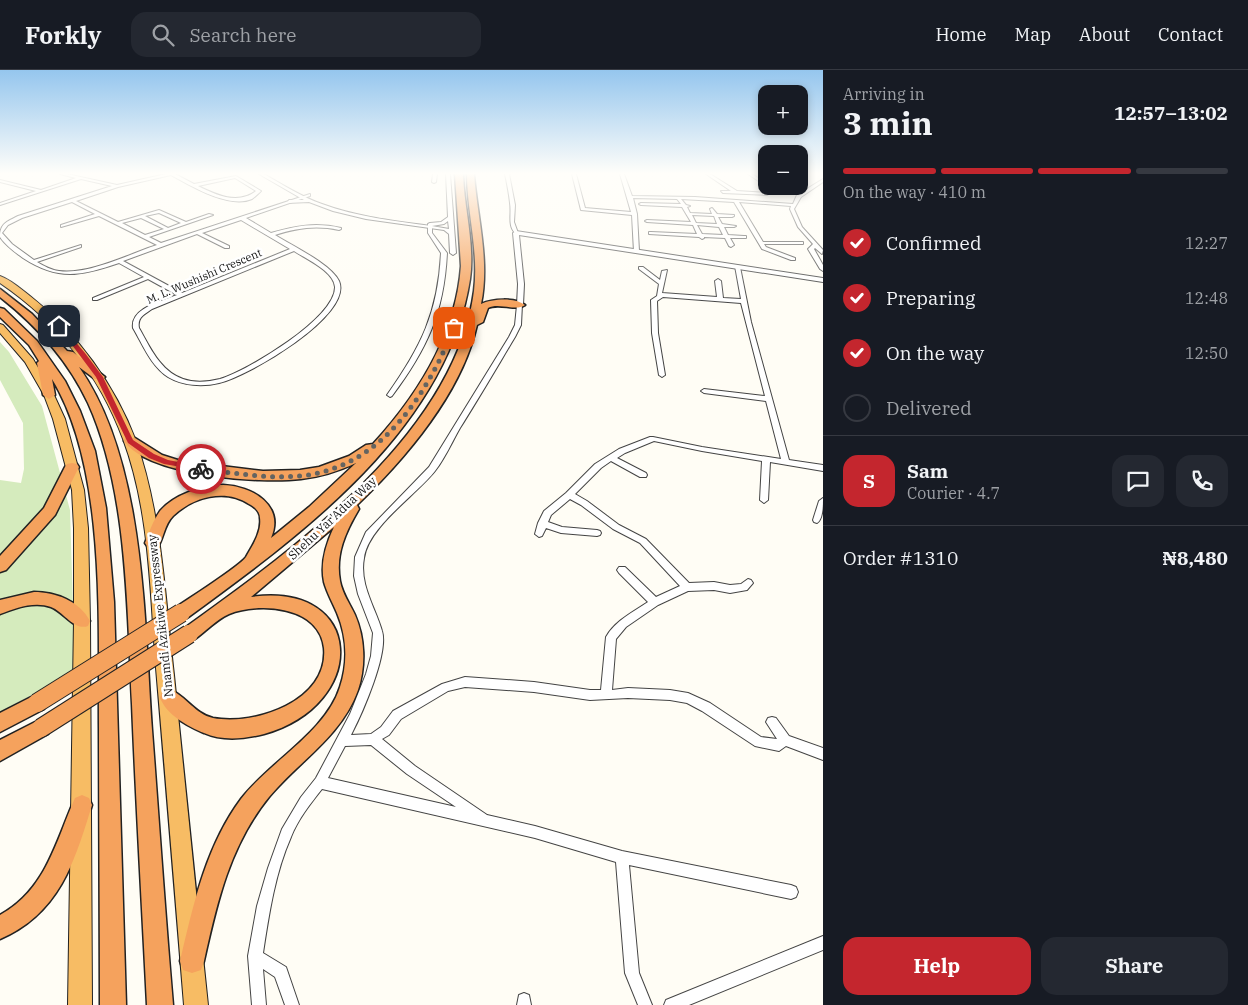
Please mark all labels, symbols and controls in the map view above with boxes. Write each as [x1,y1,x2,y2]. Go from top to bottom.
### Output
search box [131,12,481,57]
text: Forkly [25,19,101,51]
icon: search [149,21,177,49]
text: Search here [189,23,296,47]
text: Home [935,23,987,46]
text: Map [1015,23,1051,46]
text: About [1079,23,1130,46]
text: Contact [1158,23,1223,46]
text: Arriving in [843,84,925,104]
map controls [758,85,808,195]
button: + [758,85,808,135]
text: 12:57–13:02 [1114,101,1228,125]
text: 3 min [843,102,933,144]
button: − [758,145,808,195]
text: On the way · 410 m [843,182,986,202]
icon: check [843,229,871,257]
text: Confirmed [886,231,981,255]
text: 12:27 [1185,233,1228,253]
street label: M. L. Wushishi Crescent [144,245,264,307]
icon: check [843,284,871,312]
text: Preparing [886,286,975,310]
text: 12:48 [1185,288,1228,308]
pin [38,305,80,347]
pin [433,307,475,349]
icon: home [45,312,73,340]
icon: bag [440,314,468,342]
icon: check [843,339,871,367]
text: On the way [886,341,984,365]
text: 12:50 [1185,343,1228,363]
text: Delivered [886,396,972,420]
courier [176,444,226,494]
icon: bike [187,455,215,483]
button: chat [1112,455,1164,507]
button: phone [1176,455,1228,507]
text: Sam [907,459,948,483]
text: S [863,469,875,493]
street label: Shehu Yar'Adua Way [285,473,380,563]
text: Courier · 4.7 [907,483,1000,503]
street label: Nnamdi Azikiwe Expressway [144,533,176,698]
text: Order #1310 [843,546,958,570]
text: ₦8,480 [1162,546,1228,570]
button: Help [843,937,1031,995]
button: Share [1041,937,1228,995]

